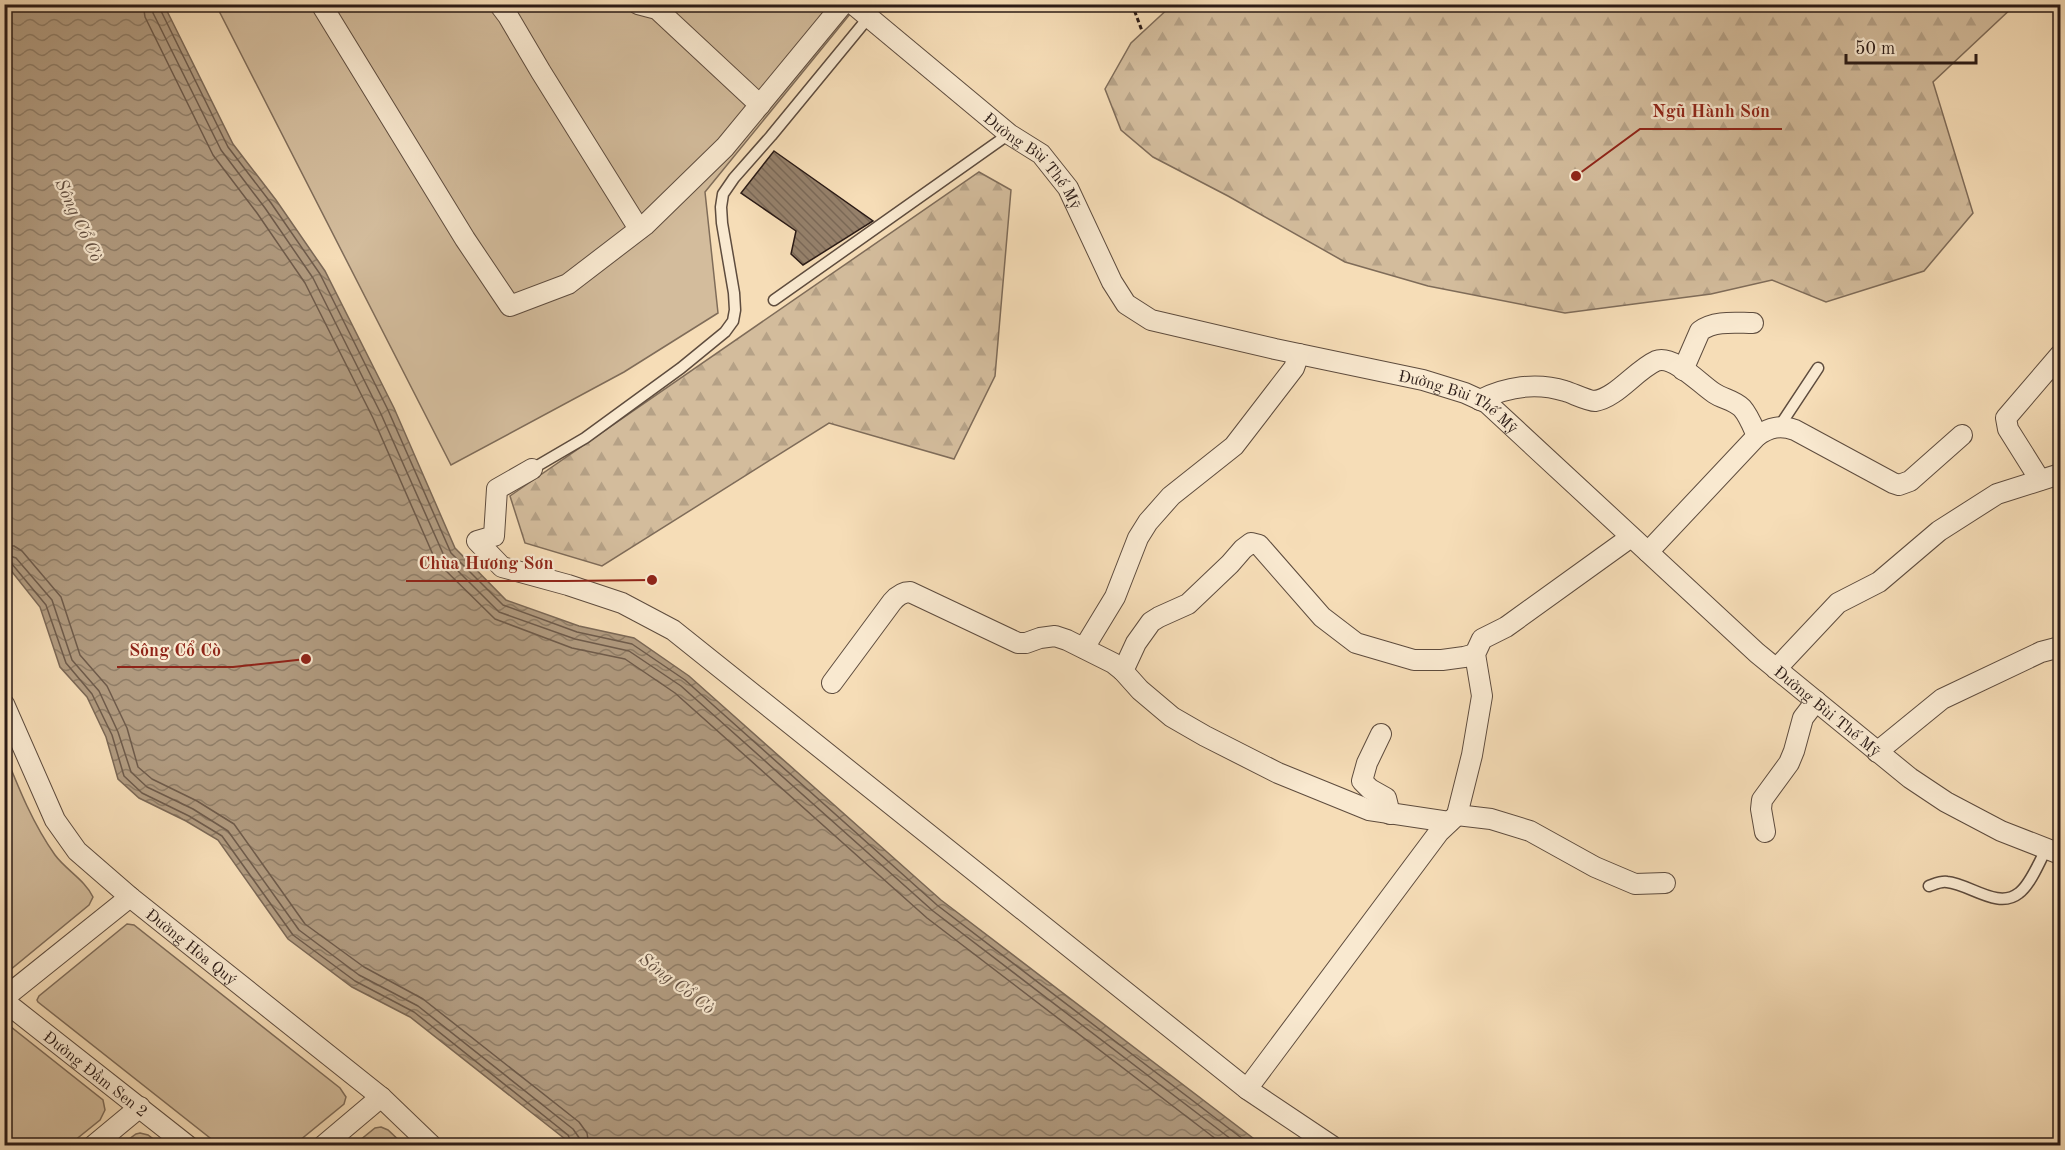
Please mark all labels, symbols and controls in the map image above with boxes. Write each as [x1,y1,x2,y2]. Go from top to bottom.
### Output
scale bar [1846,27,1976,65]
text: 50 m [1855,40,1895,58]
callout: Ngũ Hành Sơn [1640,93,1782,129]
text: Ngũ Hành Sơn [1652,103,1770,121]
street label: Đường Bùi Thế Mỹ [980,111,1083,213]
water label: Sông Cổ Cò [51,176,106,265]
street label: Đường Bùi Thế Mỹ [1397,369,1521,438]
callout: Chùa Hương Sơn [406,545,565,581]
text: Chùa Hương Sơn [418,555,554,573]
callout: Sông Cổ Cò [117,631,233,667]
text: Sông Cổ Cò [129,640,221,660]
street label: Đường Bùi Thế Mỹ [1770,664,1884,761]
street label: Đường Hòa Quý [142,907,240,989]
water label: Sông Cổ Cò [635,949,718,1018]
street label: Đường Đầm Sen 2 [40,1029,150,1121]

